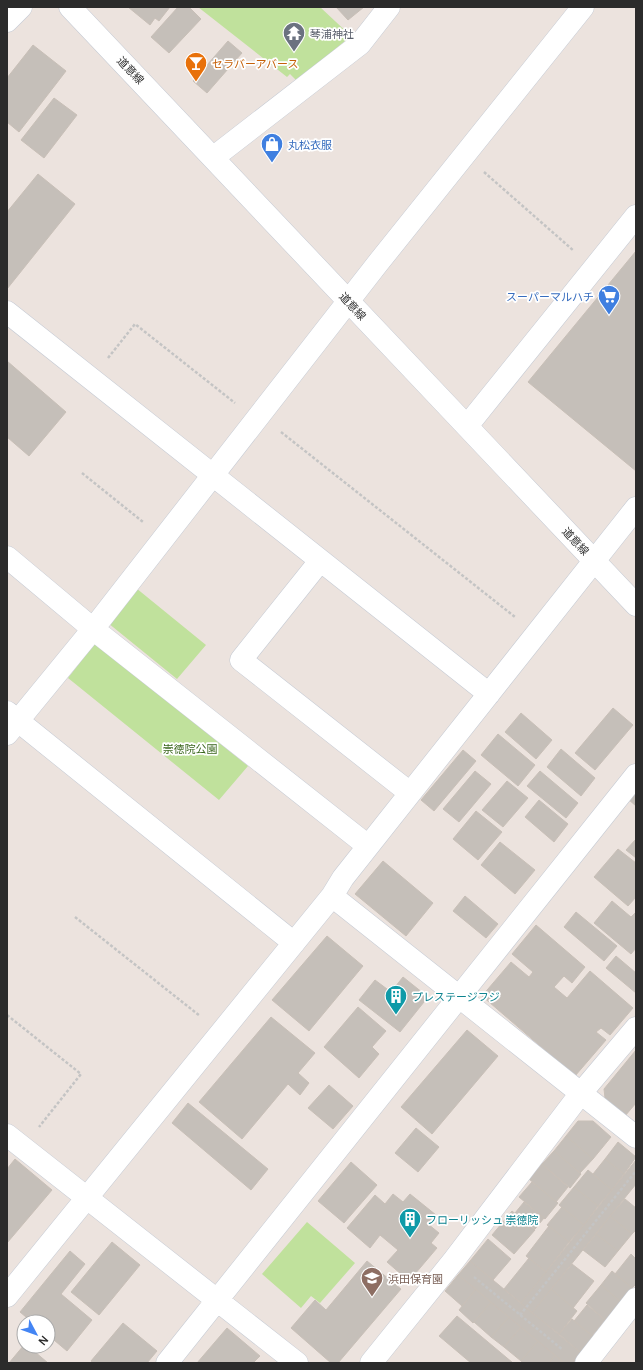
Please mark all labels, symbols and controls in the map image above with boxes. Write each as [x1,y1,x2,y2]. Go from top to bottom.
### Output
temple icon: 琴浦神社 [281,20,307,53]
place label: 琴浦神社 [310,26,354,41]
bar icon: セラバーアバース [183,50,209,83]
street label: 道意線 [114,53,148,87]
place label: セラバーアバース [212,56,298,71]
shop icon: 丸松衣服 [259,131,285,164]
place label: 丸松衣服 [288,137,332,152]
supermarket icon: スーパーマルハチ [596,283,622,316]
street label: 道意線 [336,289,370,323]
place label: スーパーマルハチ [506,289,594,304]
street label: 道意線 [559,524,593,558]
park label: 崇徳院公園 [163,741,218,756]
building icon: プレステージフジ [383,983,409,1016]
place label: プレステージフジ [412,989,500,1004]
building icon: フローリッシュ 崇徳院 [397,1206,423,1239]
place label: フローリッシュ 崇徳院 [426,1212,538,1227]
school or university icon: 浜田保育園 [359,1265,385,1298]
place label: 浜田保育園 [388,1271,443,1286]
north arrow [16,1314,56,1354]
text: N [36,1333,52,1349]

